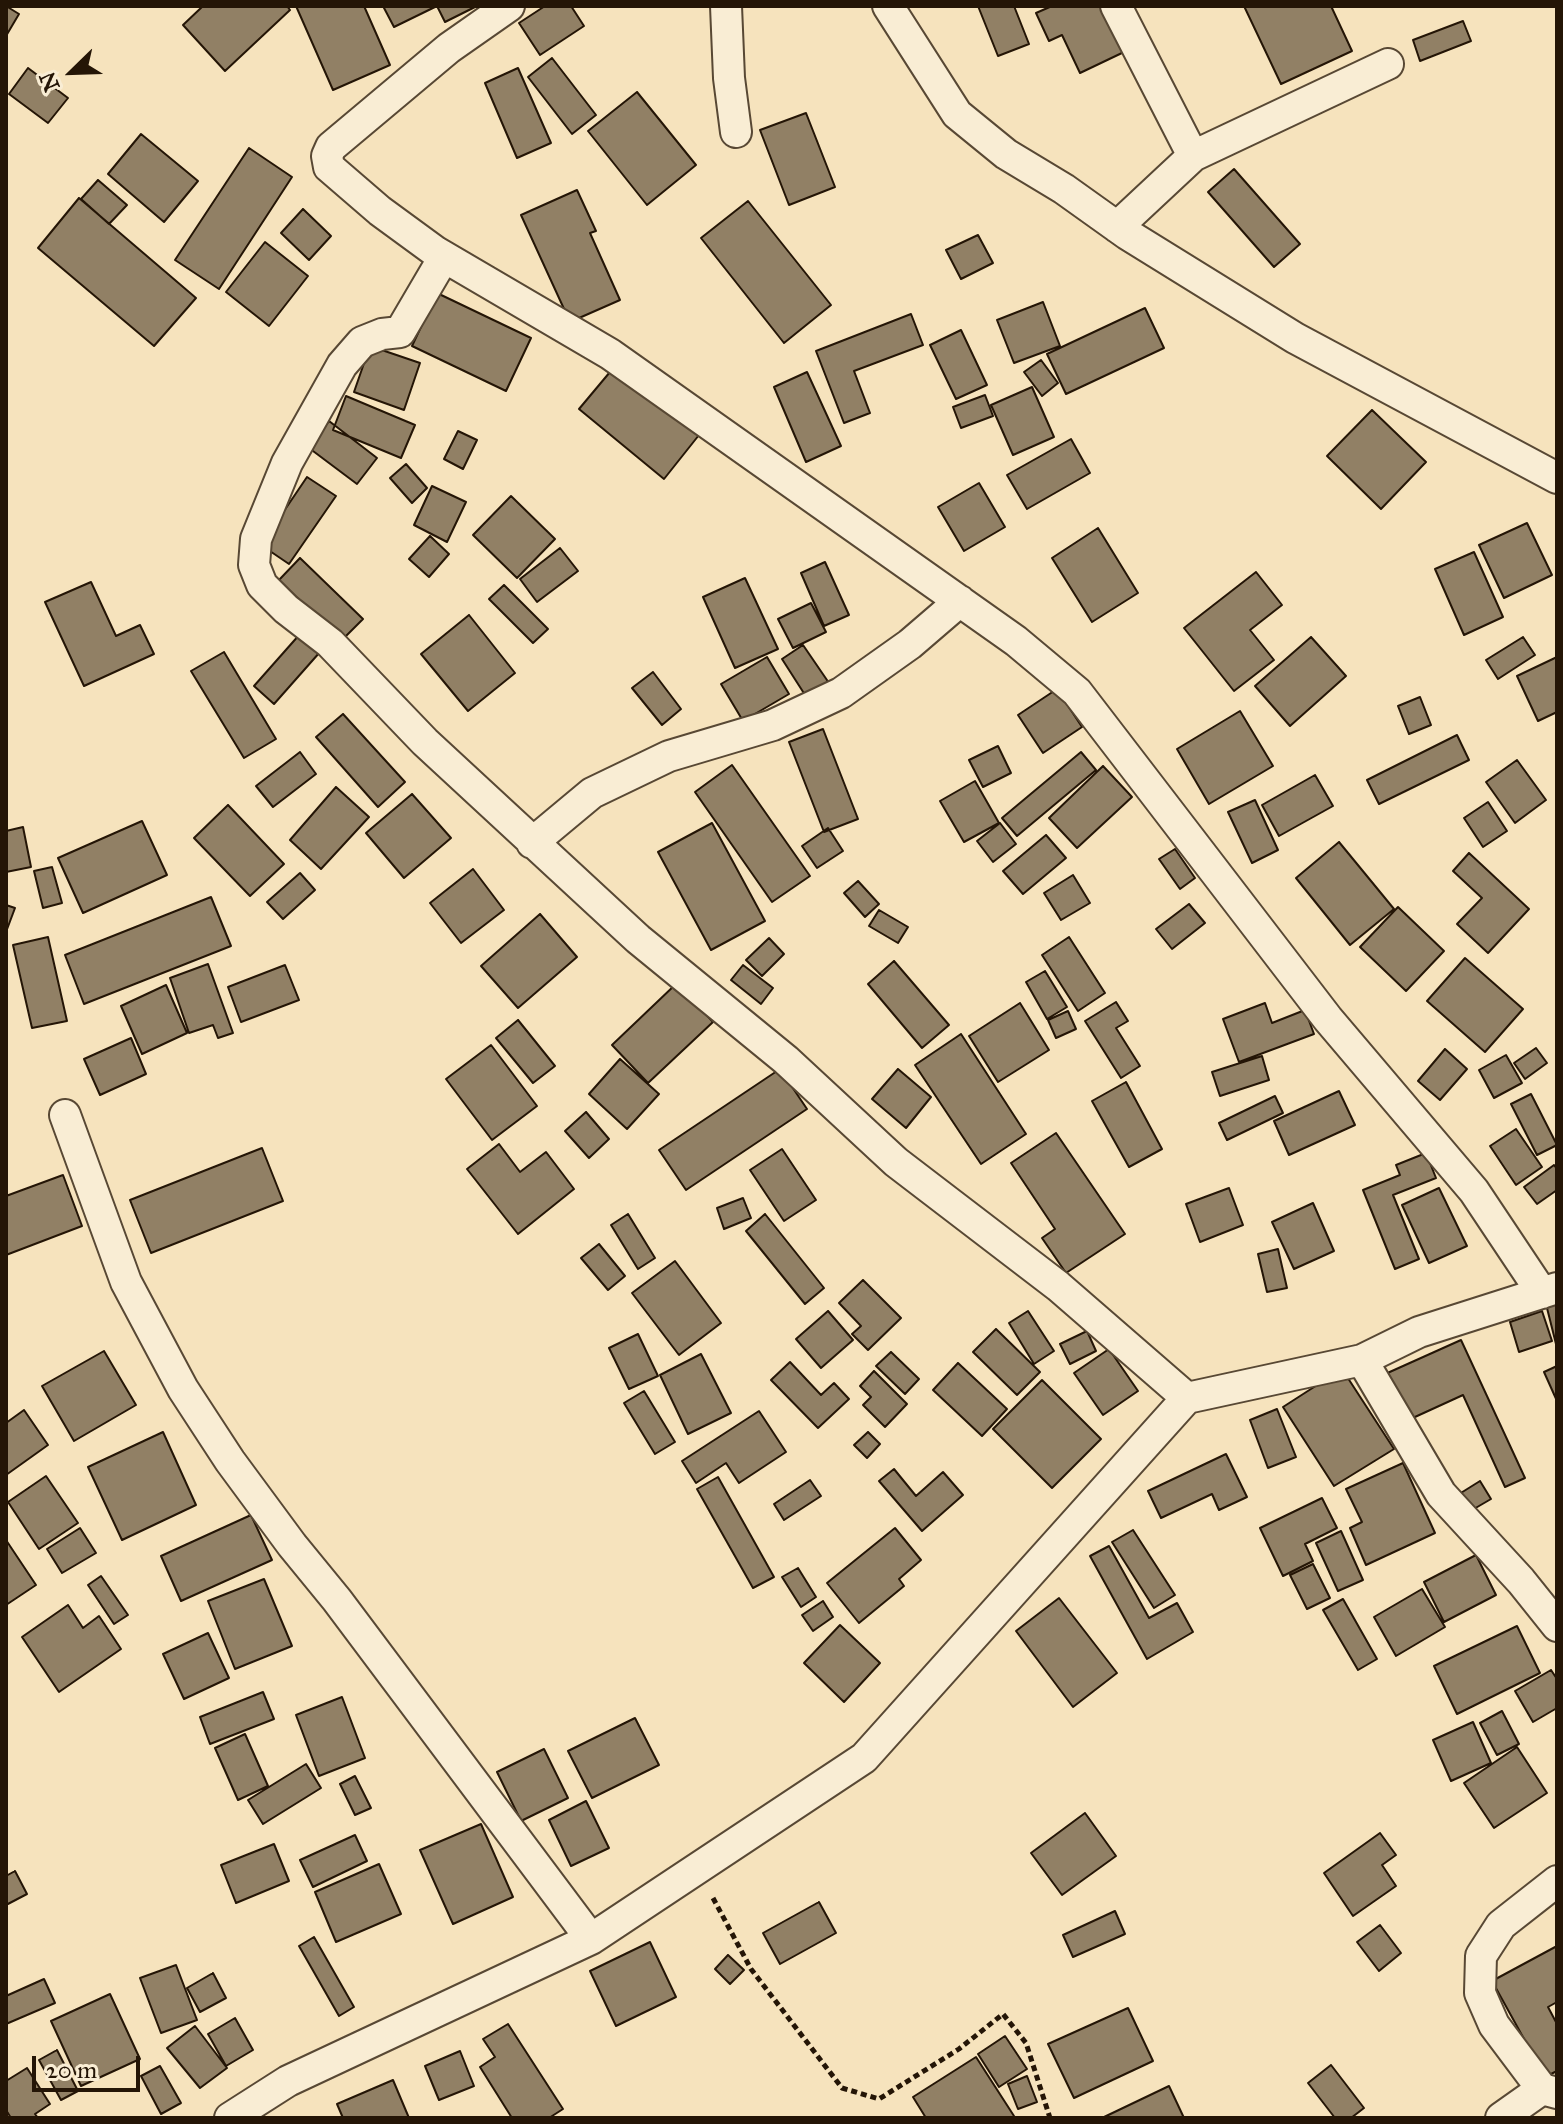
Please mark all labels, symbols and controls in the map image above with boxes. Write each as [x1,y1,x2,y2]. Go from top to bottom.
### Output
north arrow [32,32,112,112]
text: N [33,68,66,95]
scale bar [36,2040,144,2090]
text: 20 m [46,2055,97,2085]

